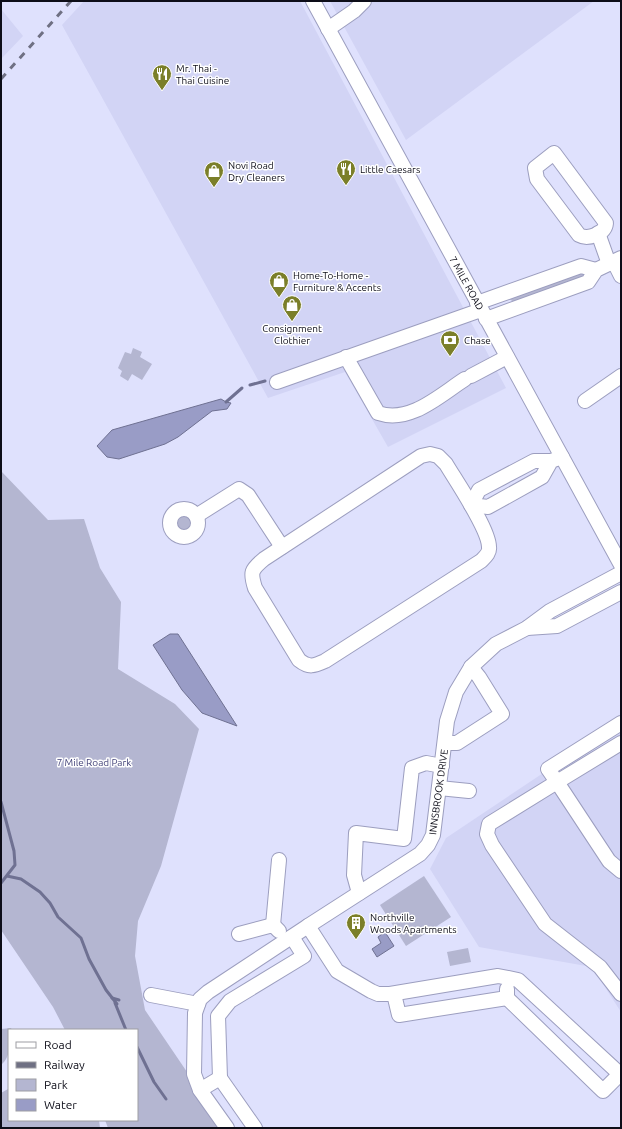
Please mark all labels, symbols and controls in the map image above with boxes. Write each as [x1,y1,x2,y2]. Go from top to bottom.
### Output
restaurant icon: Mr. Thai - Thai Cuisine [151,63,173,91]
place label: Mr. Thai - Thai Cuisine [176,63,229,86]
restaurant icon: Little Caesars [335,158,357,186]
shop icon: Novi Road Dry Cleaners [203,160,225,188]
place label: Novi Road Dry Cleaners [228,160,285,183]
place label: Little Caesars [360,164,420,175]
street label: 7 MILE ROAD [447,255,486,312]
shop icon: Home-To-Home - Furniture & Accents [268,270,290,298]
place label: Home-To-Home - Furniture & Accents [293,270,381,293]
shop icon: Consignment Clothier [281,294,303,322]
place label: Consignment Clothier [262,323,322,346]
bank icon: Chase [439,329,461,357]
place label: Chase [464,335,491,346]
street label: INNSBROOK DRIVE [427,748,450,836]
park label: 7 Mile Road Park [57,757,131,768]
building icon: Northville Woods Apartments [345,912,367,940]
place label: Northville Woods Apartments [370,912,457,935]
legend [8,1029,138,1121]
text: Road [44,1038,72,1051]
text: Railway [44,1058,85,1071]
text: Park [44,1078,68,1091]
text: Water [44,1098,77,1111]

